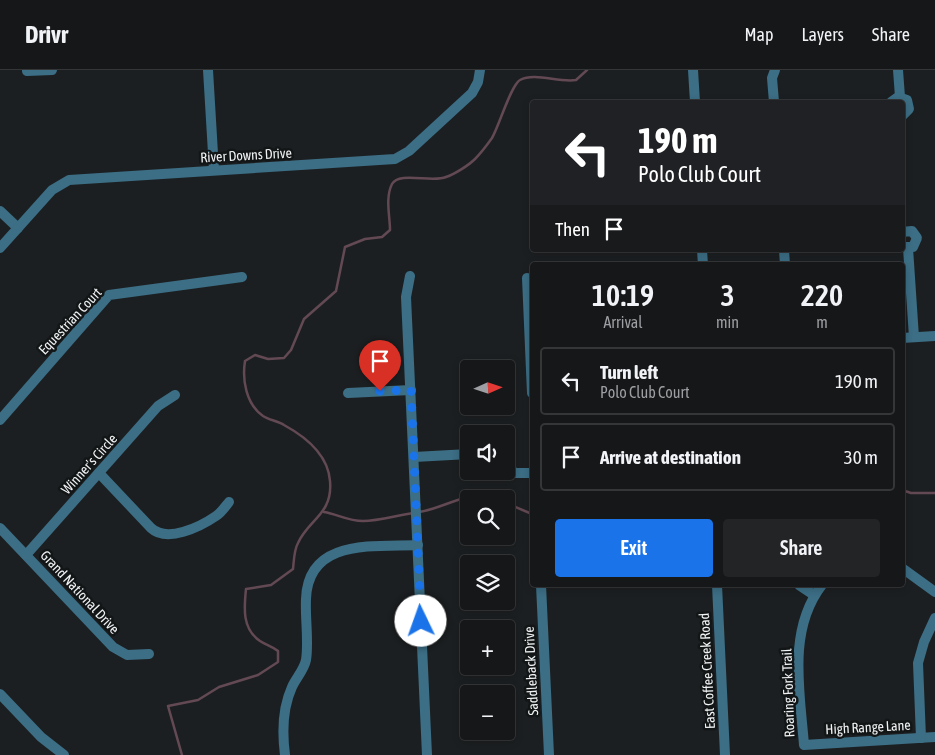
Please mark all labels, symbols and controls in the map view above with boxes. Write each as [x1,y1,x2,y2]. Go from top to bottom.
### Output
text: Drivr [25,21,68,48]
text: Map [744,24,773,45]
text: Layers [801,24,844,45]
text: Share [872,24,910,45]
icon: left [555,120,620,185]
text: 190 m [638,120,717,160]
street label: River Downs Drive [200,145,292,165]
text: Polo Club Court [638,161,761,187]
icon: arrive [600,215,628,243]
text: Then [555,218,590,240]
text: 10:19 [592,278,654,312]
text: 3 [720,278,735,312]
text: 220 [801,278,843,312]
street label: Equestrian Court [35,284,105,358]
text: Arrival [603,313,643,331]
text: min [716,313,739,331]
text: m [816,313,828,331]
pin [359,340,401,391]
icon: arrive [366,347,394,375]
north arrow [460,360,515,415]
map controls [460,360,515,740]
text: Turn left [600,361,658,383]
icon: left [557,367,585,395]
text: 190 m [835,370,878,392]
text: Polo Club Court [600,383,690,401]
button: sound [460,425,515,480]
street label: Winner's Circle [58,431,120,497]
icon: arrive [557,443,585,471]
text: Arrive at destination [600,446,741,468]
text: 30 m [844,446,878,468]
button: search [460,490,515,545]
button: Exit [555,519,713,577]
button: Share [723,519,880,577]
street label: Grand National Drive [37,547,123,637]
button: layers [460,555,515,610]
position arrow [394,594,446,646]
street label: East Coffee Creek Road [696,613,718,729]
button: + [460,620,515,675]
street label: Saddleback Drive [521,626,541,716]
street label: Roaring Fork Trail [778,648,798,738]
button: − [460,685,515,740]
street label: High Range Lane [825,717,911,737]

